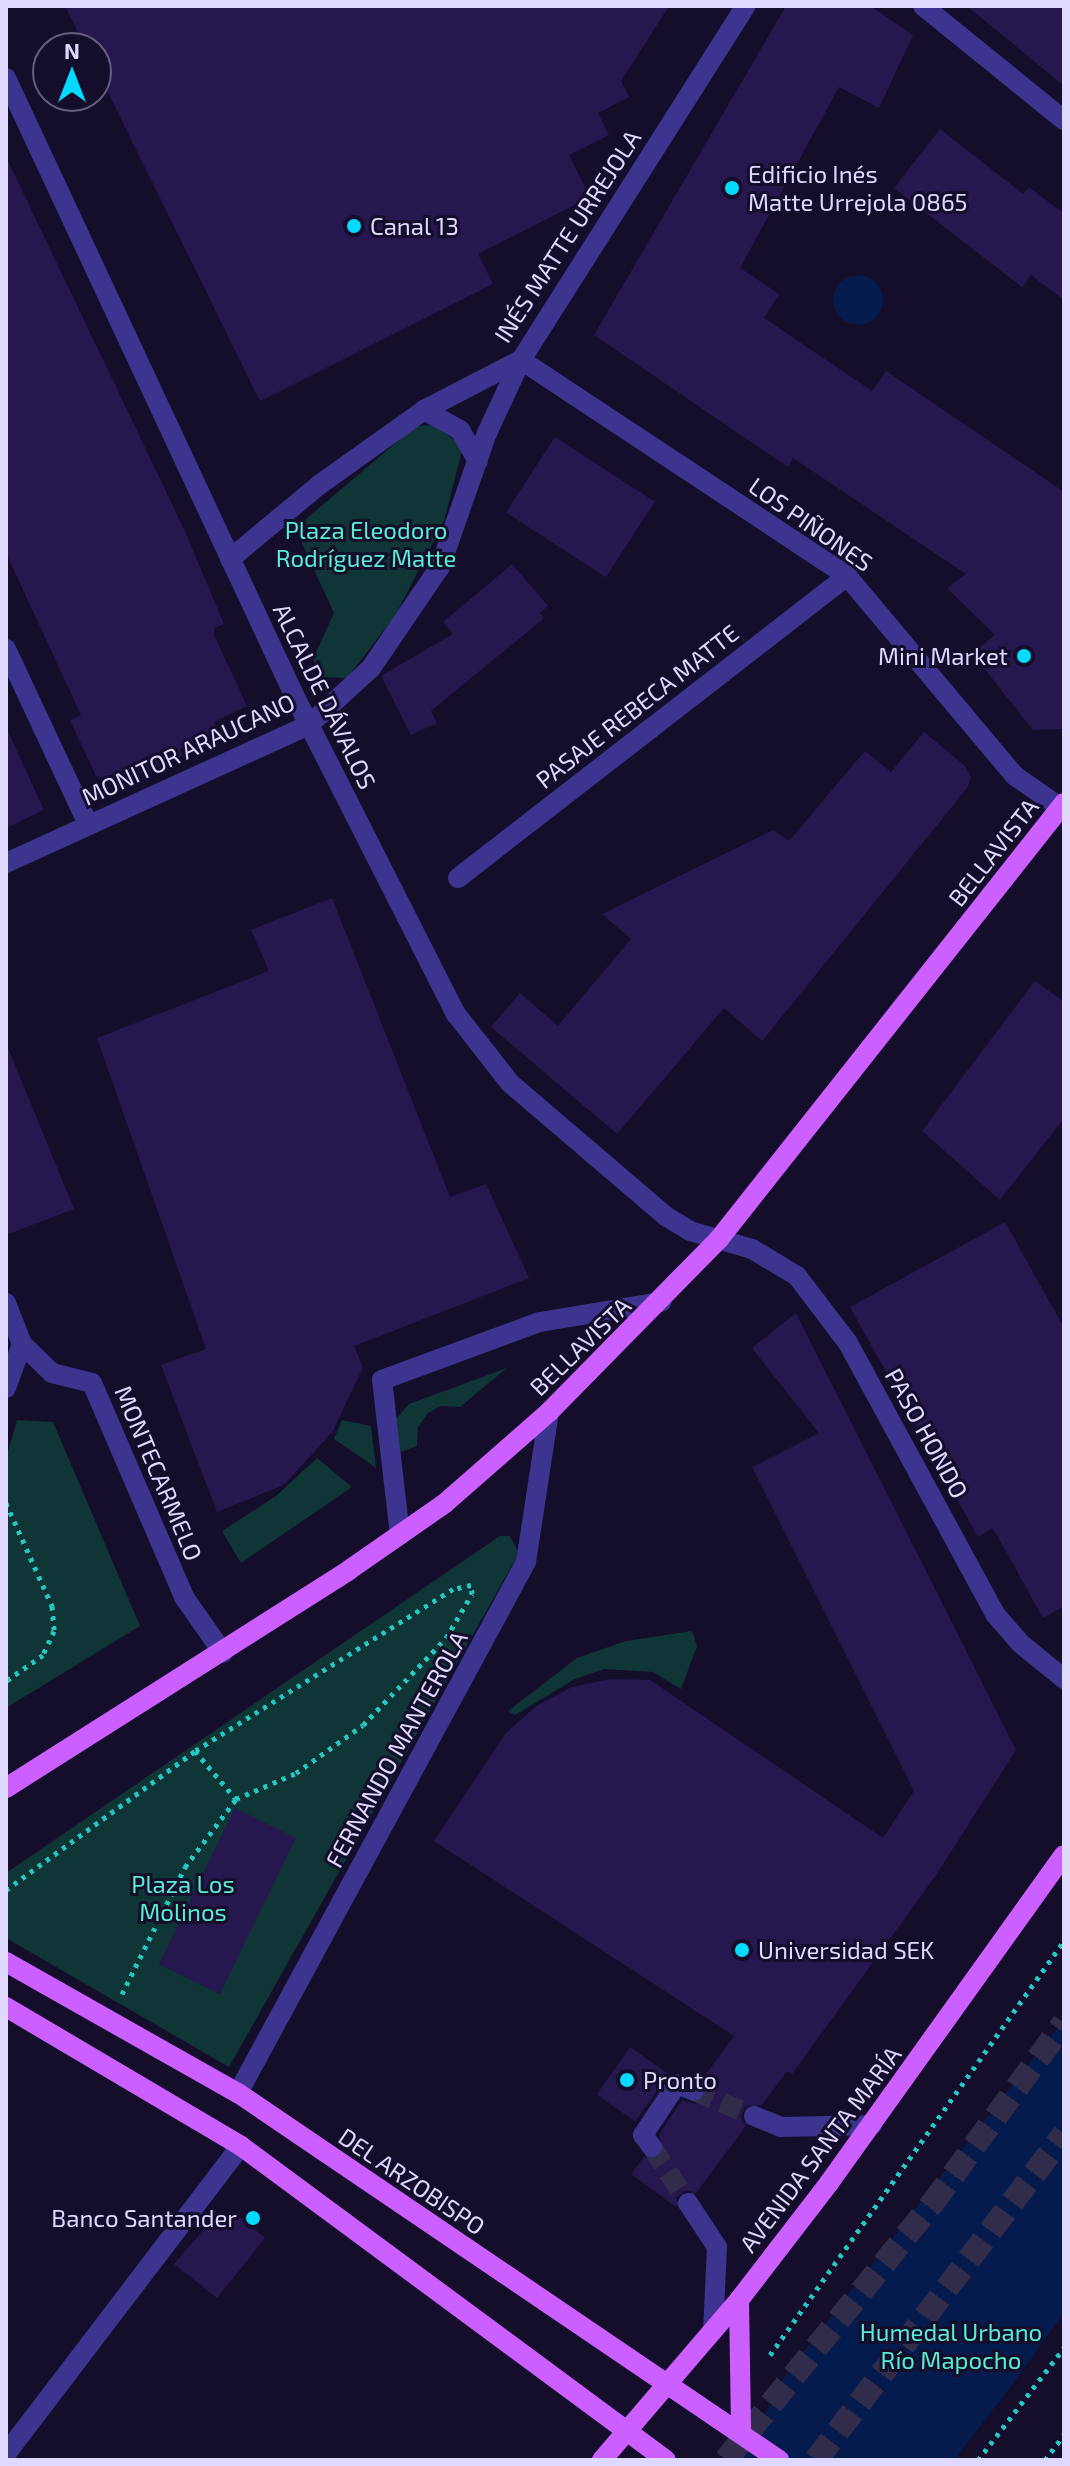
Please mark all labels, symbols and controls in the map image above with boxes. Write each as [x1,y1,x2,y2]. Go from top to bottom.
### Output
north arrow [32,32,112,112]
text: N [64,37,80,63]
street label: INÉS MATTE URREJOLA [488,124,646,348]
place label: Edificio Inés Matte Urrejola 0865 [748,160,967,216]
marker: Edificio Inés Matte Urrejola 0865 [723,179,741,197]
place label: Canal 13 [370,212,459,240]
marker: Canal 13 [345,217,363,235]
street label: LOS PIÑONES [744,471,878,577]
park label: Plaza Eleodoro Rodríguez Matte [276,516,456,572]
street label: ALCALDE DÁVALOS [268,599,382,793]
street label: PASAJE REBECA MATTE [530,618,744,794]
place label: Mini Market [878,642,1008,670]
marker: Mini Market [1015,647,1033,665]
street label: MONITOR ARAUCANO [77,687,299,811]
street label: BELLAVISTA [942,792,1044,912]
street label: BELLAVISTA [524,1291,636,1401]
street label: PASO HONDO [879,1363,975,1503]
street label: MONTECARMELO [109,1381,209,1565]
street label: FERNANDO MANTEROLA [319,1626,473,1872]
park label: Plaza Los Molinos [131,1870,235,1926]
place label: Universidad SEK [758,1936,934,1964]
marker: Universidad SEK [733,1941,751,1959]
street label: AVENIDA SANTA MARÍA [733,2040,907,2258]
place label: Pronto [643,2066,717,2094]
marker: Pronto [618,2071,636,2089]
street label: DEL ARZOBISPO [333,2121,491,2241]
place label: Banco Santander [51,2204,237,2232]
marker: Banco Santander [244,2209,262,2227]
park label: Humedal Urbano Río Mapocho [859,2318,1043,2374]

